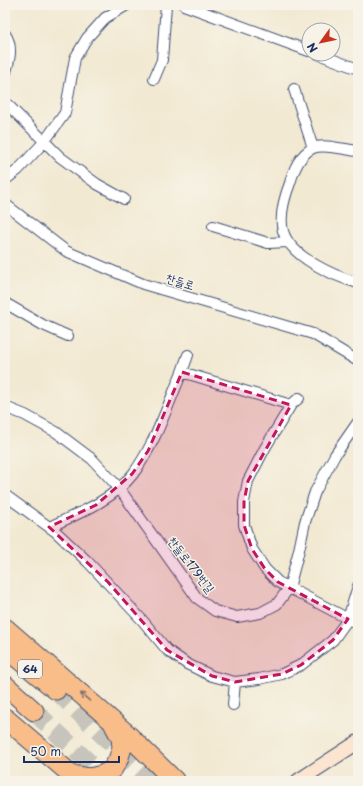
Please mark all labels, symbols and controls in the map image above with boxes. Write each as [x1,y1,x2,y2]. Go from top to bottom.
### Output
north arrow [301,22,341,62]
text: N [303,39,322,56]
street label: 찬들로 [164,268,197,294]
street label: 찬들로179번길 [164,532,220,597]
road number: 64 [18,660,42,678]
one-way arrow [80,693,90,702]
scale bar [24,738,119,764]
text: 50 m [30,742,61,760]

